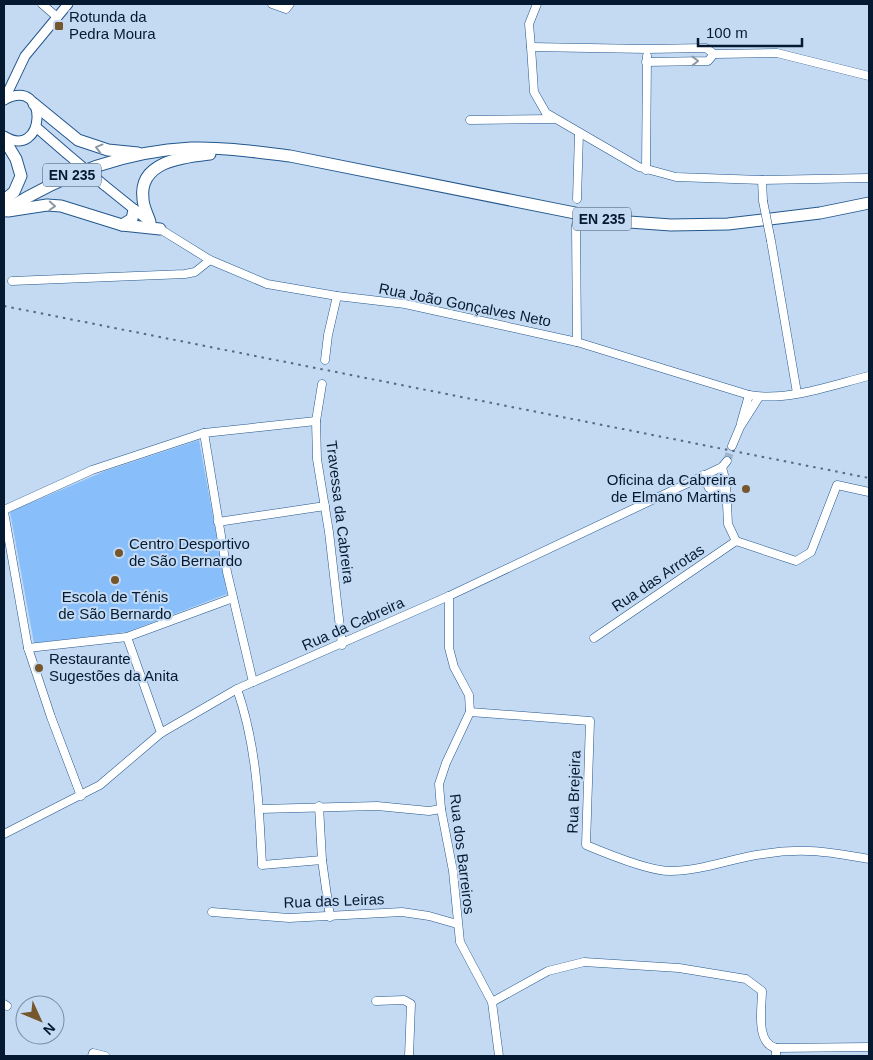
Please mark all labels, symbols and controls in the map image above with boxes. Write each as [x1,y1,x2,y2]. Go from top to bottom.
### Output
place label: Rotunda da Pedra Moura [69,8,156,42]
scale bar [698,15,802,47]
marker: Rotunda da Pedra Moura [53,20,65,32]
text: 100 m [706,24,748,41]
one-way arrow [692,56,699,66]
one-way arrow [94,143,103,154]
road number: EN 235 [43,164,101,186]
one-way arrow [48,200,56,211]
road number: EN 235 [573,208,631,230]
street label: Rua João Gonçalves Neto [378,279,553,330]
street label: Travessa da Cabreira [323,440,358,585]
place label: Oficina da Cabreira de Elmano Martins [607,471,737,505]
marker: Oficina da Cabreira de Elmano Martins [740,483,752,495]
place label: Centro Desportivo de São Bernardo [129,535,250,569]
street label: Rua das Arrotas [608,540,707,615]
marker: Centro Desportivo de São Bernardo [113,547,125,559]
marker: Escola de Ténis de São Bernardo [109,574,121,586]
place label: Escola de Ténis de São Bernardo [58,588,172,622]
street label: Rua da Cabreira [299,593,407,654]
place label: Restaurante Sugestões da Anita [49,650,179,684]
marker: Restaurante Sugestões da Anita [33,662,45,674]
street label: Rua Brejeira [564,749,583,834]
street label: Rua dos Barreiros [447,793,478,915]
street label: Rua das Leiras [283,890,385,911]
north arrow [15,995,65,1045]
text: N [40,1020,59,1038]

